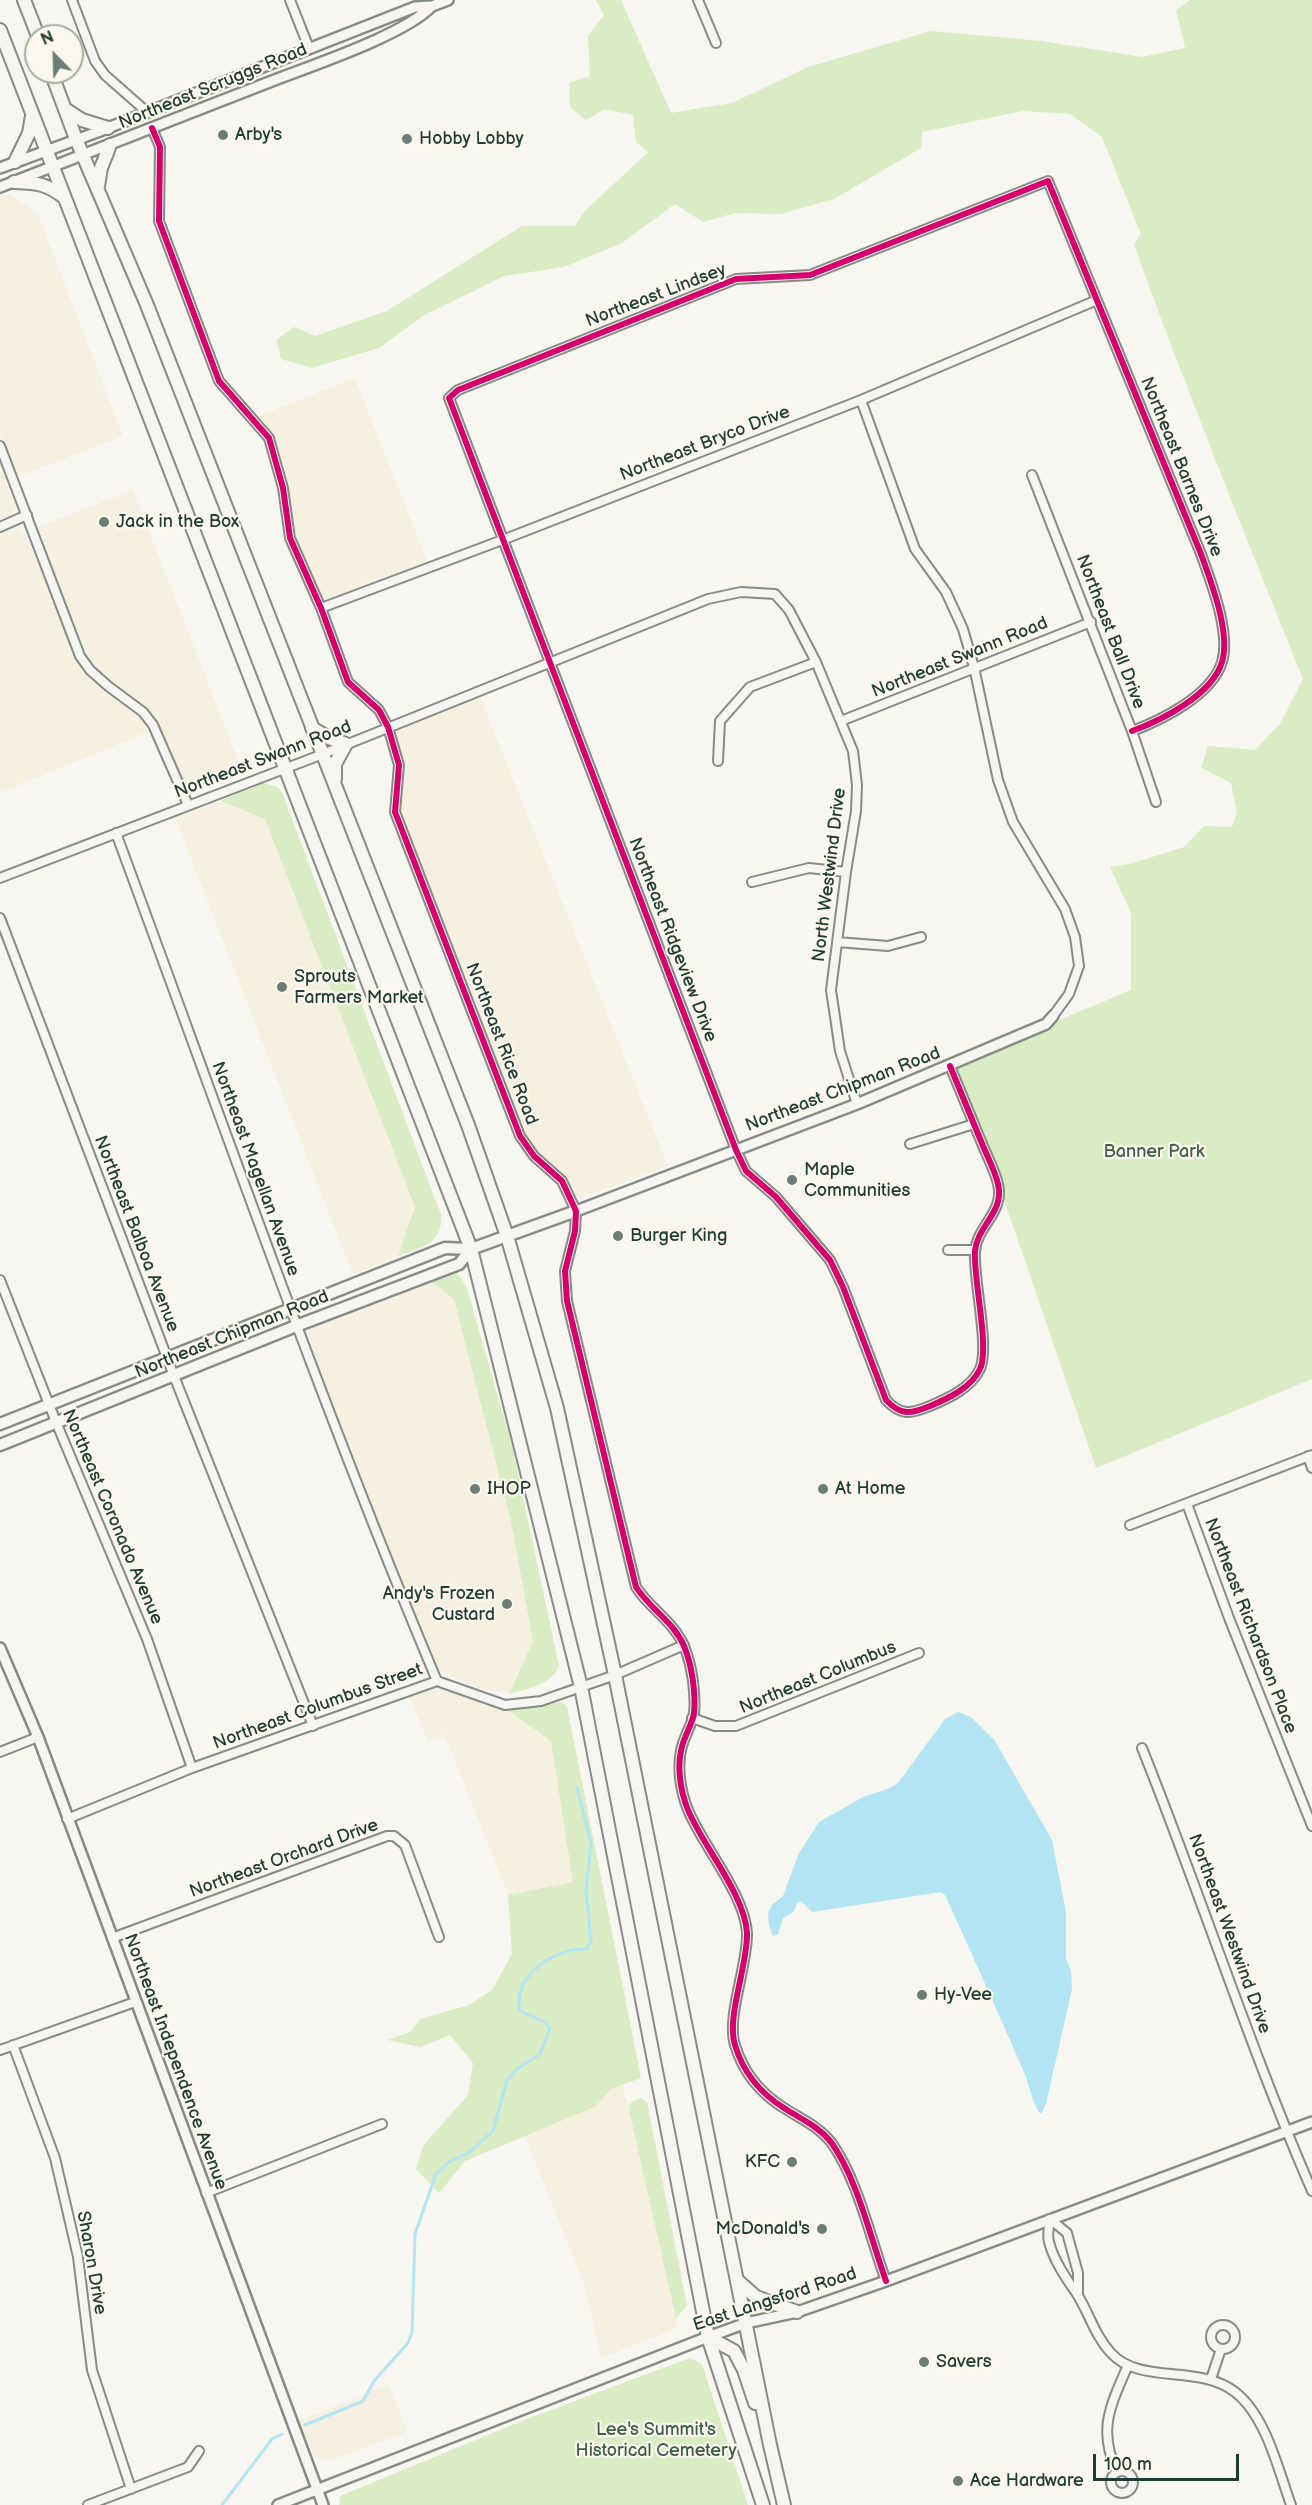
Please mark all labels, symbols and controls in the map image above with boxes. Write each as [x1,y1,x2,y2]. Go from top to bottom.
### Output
north arrow [24,24,84,84]
text: N [38,28,57,50]
street label: Northeast Scruggs Road [116,39,310,135]
place label: Arby's [235,124,282,146]
marker: Arby's [216,128,230,142]
place label: Hobby Lobby [419,128,524,150]
marker: Hobby Lobby [400,132,414,146]
street label: Northeast Lindsey [583,259,729,333]
street label: Northeast Barnes Drive [1135,374,1227,560]
street label: Northeast Bryco Drive [617,402,793,486]
place label: Jack in the Box [116,511,239,533]
marker: Jack in the Box [97,515,111,529]
street label: Northeast Ball Drive [1071,552,1149,712]
street label: Northeast Swann Road [869,613,1051,703]
street label: Northeast Swann Road [171,716,355,804]
street label: North Westwind Drive [809,787,851,963]
street label: Northeast Ridgeview Drive [623,835,721,1045]
street label: Northeast Rice Road [460,960,542,1128]
place label: Sprouts Farmers Market [294,966,424,1008]
marker: Sprouts Farmers Market [275,980,289,994]
street label: Northeast Chipman Road [742,1043,944,1137]
street label: Northeast Magellan Avenue [206,1059,304,1279]
street label: Northeast Balboa Avenue [89,1133,183,1335]
park label: Banner Park [1104,1141,1204,1163]
place label: Maple Communities [804,1159,910,1202]
marker: Maple Communities [785,1173,799,1187]
place label: Burger King [630,1225,727,1247]
marker: Burger King [611,1229,625,1243]
street label: Northeast Chipman Road [132,1286,332,1384]
street label: Northeast Coronado Avenue [57,1406,167,1628]
place label: IHOP [487,1478,531,1500]
place label: At Home [835,1478,905,1500]
marker: IHOP [468,1482,482,1496]
marker: At Home [816,1482,830,1496]
street label: Northeast Richardson Place [1199,1515,1301,1737]
place label: Andy's Frozen Custard [383,1583,495,1626]
marker: Andy's Frozen Custard [500,1597,514,1611]
street label: Northeast Columbus [736,1637,900,1719]
street label: Northeast Columbus Street [210,1659,426,1755]
street label: Northeast Orchard Drive [187,1815,381,1903]
street label: Northeast Westwind Drive [1183,1831,1275,2037]
street label: Northeast Independence Avenue [119,1931,231,2193]
place label: Hy-Vee [934,1984,992,2006]
marker: Hy-Vee [915,1988,929,2002]
place label: KFC [745,2151,780,2173]
marker: KFC [785,2155,799,2169]
street label: Sharon Drive [71,2210,111,2316]
place label: McDonald's [716,2218,810,2240]
marker: McDonald's [815,2222,829,2236]
street label: East Langsford Road [690,2263,860,2337]
place label: Savers [936,2351,992,2373]
marker: Savers [917,2355,931,2369]
park label: Lee's Summit's Historical Cemetery [575,2419,737,2462]
scale bar [1096,2442,1242,2480]
text: 100 m [1104,2454,1152,2475]
place label: Ace Hardware [970,2470,1084,2492]
marker: Ace Hardware [951,2474,965,2488]

